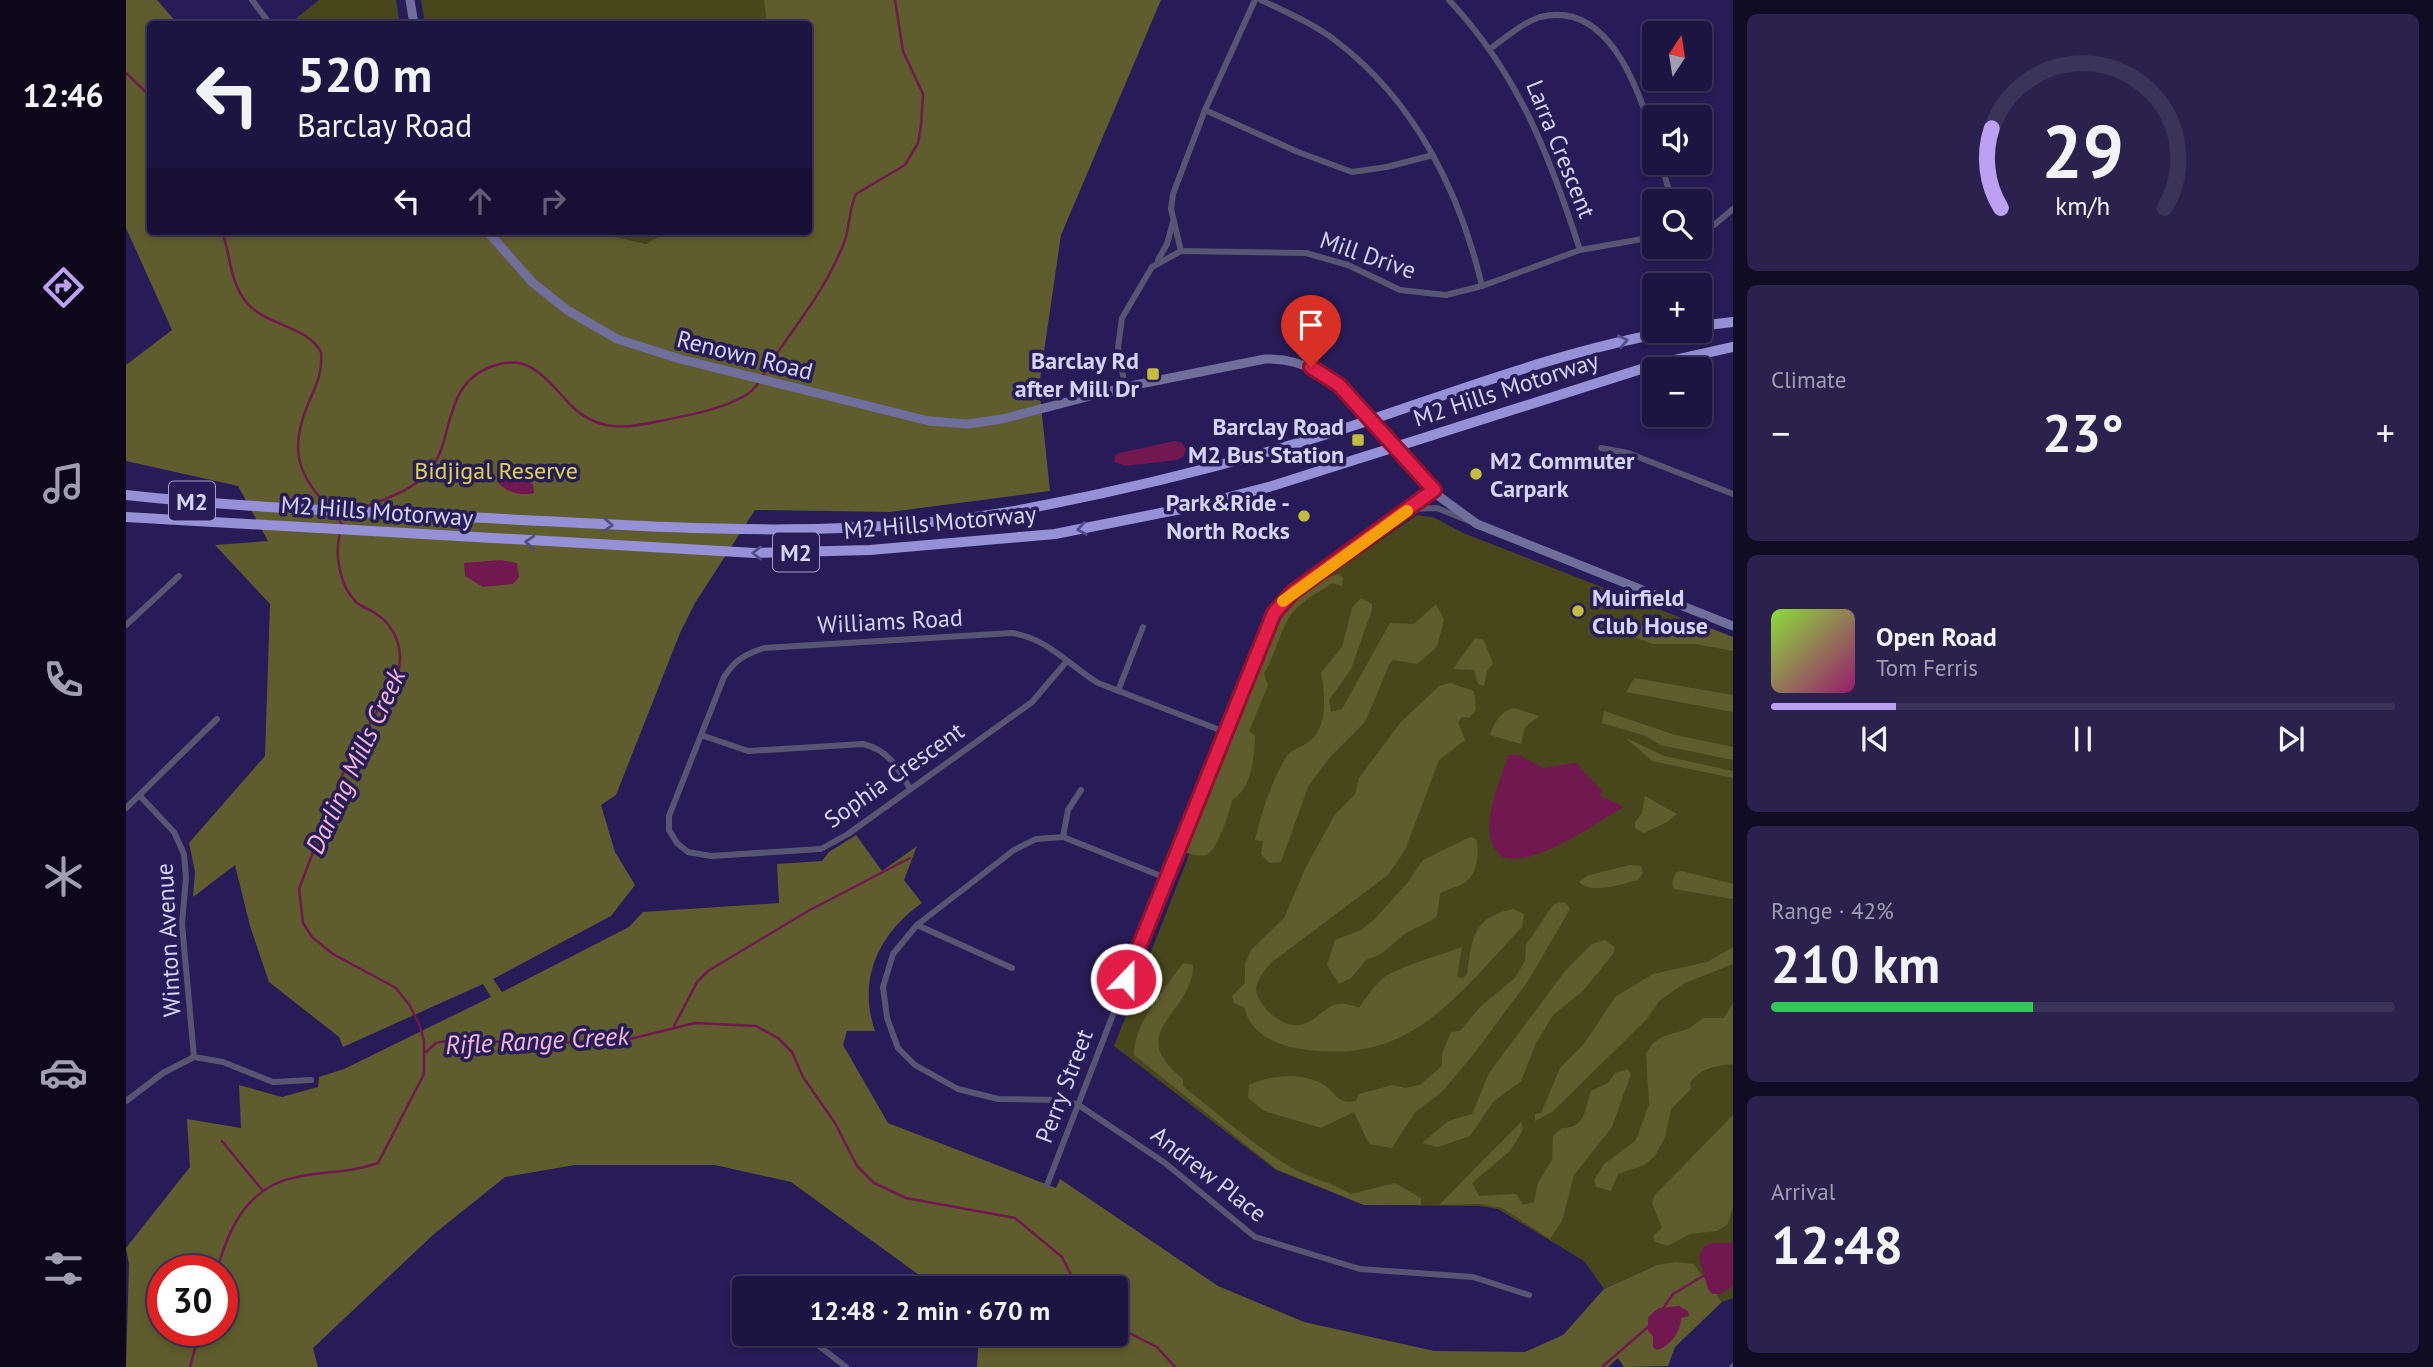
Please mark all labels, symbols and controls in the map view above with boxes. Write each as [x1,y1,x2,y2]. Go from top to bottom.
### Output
north arrow [1642,21,1712,91]
map controls [1642,21,1712,427]
text: 520 m [297,42,432,106]
icon: left [182,49,273,140]
text: 12:46 [22,74,104,116]
street label: Larra Crescent [1519,76,1603,222]
text: Barclay Road [297,104,472,146]
button: sound [1642,105,1712,175]
text: 29 [2042,105,2124,199]
icon: left [388,182,426,220]
icon: ahead [461,182,499,220]
icon: right [534,182,572,220]
button: search [1642,189,1712,259]
text: km/h [2056,190,2110,222]
street label: Mill Drive [1316,224,1420,286]
icon: directions [39,263,88,312]
button: + [1642,273,1712,343]
pin [1281,295,1341,367]
icon: arrive [1292,306,1330,344]
street label: Renown Road [674,323,816,387]
one-way arrow [1617,335,1629,350]
street label: M2 Hills Motorway [1409,344,1603,434]
place label: Barclay Rd after Mill Dr [1015,345,1140,404]
button: − [1642,357,1712,427]
text: Climate [1771,365,1846,394]
marker: Barclay Rd after Mill Dr [1145,366,1161,382]
text: 23° [2042,399,2124,466]
text: − [1771,408,1790,457]
text: + [2376,408,2395,457]
place label: Barclay Road M2 Bus Station [1188,411,1344,470]
marker: Barclay Road M2 Bus Station [1350,432,1366,448]
place label: M2 Commuter Carpark [1490,445,1635,504]
park label: Bidjigal Reserve [414,455,578,486]
icon: music [39,459,88,508]
marker: M2 Commuter Carpark [1468,466,1484,482]
road number: M2 [169,481,215,520]
place label: Park&Ride - North Rocks [1166,487,1290,546]
street label: M2 Hills Motorway [280,489,474,533]
street label: M2 Hills Motorway [842,498,1038,546]
marker: Park&Ride - North Rocks [1296,508,1312,524]
one-way arrow [603,517,614,532]
one-way arrow [1076,521,1088,536]
road number: M2 [773,532,819,572]
one-way arrow [524,535,535,550]
one-way arrow [752,545,762,561]
place label: Muirfield Club House [1592,582,1708,641]
street label: Williams Road [817,602,963,640]
marker: Muirfield Club House [1570,603,1586,619]
text: Open Road [1876,620,1997,653]
text: Tom Ferris [1876,653,1978,682]
icon: phone [39,655,88,704]
water label: Darling Mills Creek [298,662,413,859]
street label: Sophia Crescent [818,715,970,835]
icon: previous [1856,720,1894,758]
icon: pause [2064,720,2102,758]
icon: next [2272,720,2310,758]
icon: climate [39,852,88,901]
street label: Winton Avenue [148,862,188,1018]
text: Range · 42% [1771,896,1894,925]
text: 210 km [1771,930,1940,997]
position arrow [1089,942,1163,1016]
water label: Rifle Range Creek [444,1019,631,1061]
street label: Perry Street [1028,1025,1100,1147]
icon: car [39,1048,88,1097]
street label: Andrew Place [1145,1119,1273,1229]
text: Arrival [1771,1177,1835,1206]
text: 12:48 [1771,1211,1903,1278]
icon: filters [39,1244,88,1293]
speed limit sign: 30 [147,1255,238,1346]
text: 12:48 · 2 min · 670 m [810,1294,1050,1327]

